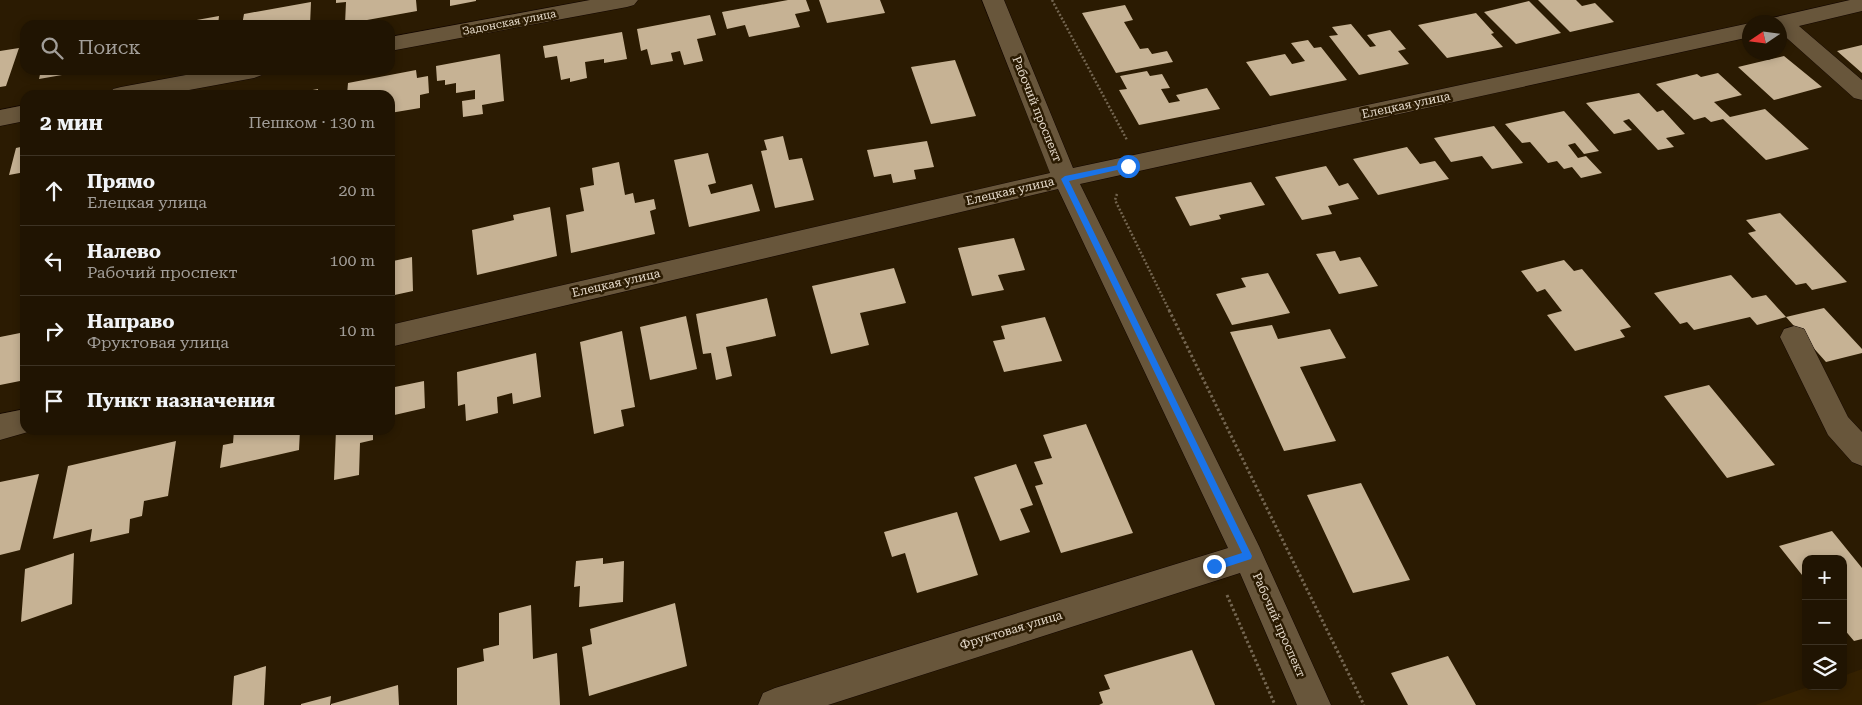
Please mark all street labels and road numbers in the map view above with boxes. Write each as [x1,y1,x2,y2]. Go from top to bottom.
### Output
street label: Задонская улица [461,7,557,38]
street label: Рабочий проспект [1009,54,1065,164]
street label: Елецкая улица [1361,89,1452,121]
street label: Елецкая улица [965,174,1056,208]
street label: Елецкая улица [571,266,662,300]
street label: Рабочий проспект [1250,571,1308,680]
street label: Фруктовая улица [958,608,1064,652]

